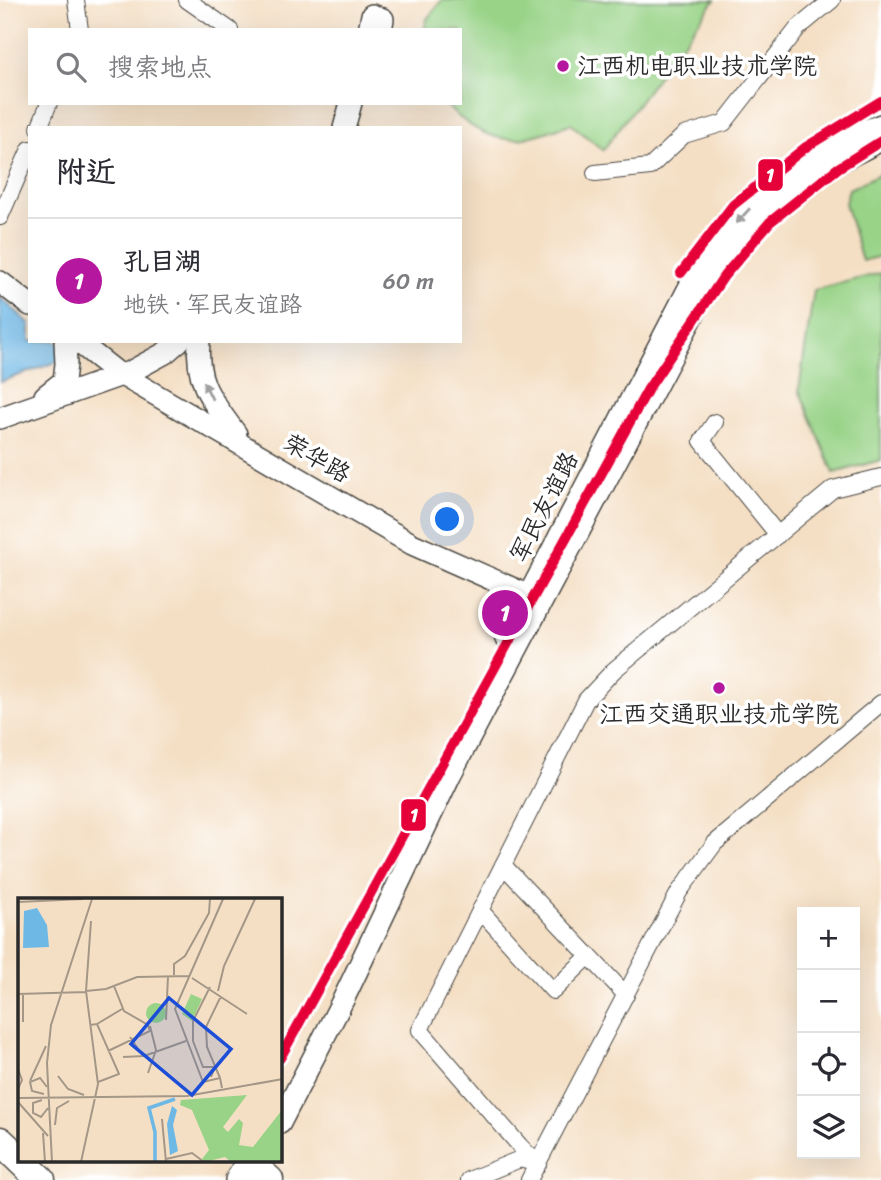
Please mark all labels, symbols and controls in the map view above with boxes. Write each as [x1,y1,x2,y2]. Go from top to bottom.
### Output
search box [28,28,462,105]
text: 搜索地点 [108,44,212,90]
place label: 江西机电职业技术学院 [577,45,817,87]
icon: search [52,48,90,86]
marker: 江西机电职业技术学院 [555,58,571,74]
text: 附近 [56,145,116,199]
line badge: 1 [757,158,784,192]
text: 1 [766,159,774,192]
one-way arrow [736,207,752,224]
text: 孔目湖 [123,238,201,284]
text: 1 [74,261,84,302]
text: 60 m [383,261,434,302]
text: 地铁 · 军民友谊路 [123,284,302,325]
one-way arrow [202,381,213,401]
street label: 荣华路 [275,422,359,494]
street label: 军民友谊路 [498,444,590,570]
your location [430,502,464,536]
pin: 1 [482,587,528,639]
marker: 江西交通职业技术学院 [711,680,727,696]
place label: 江西交通职业技术学院 [599,693,839,735]
line badge: 1 [400,798,427,832]
text: 1 [410,799,418,832]
inset map [18,898,282,1162]
map controls [797,907,860,1159]
button: + [797,907,860,970]
button: − [797,970,860,1033]
button: locate [797,1033,860,1096]
button: layers [797,1096,860,1159]

